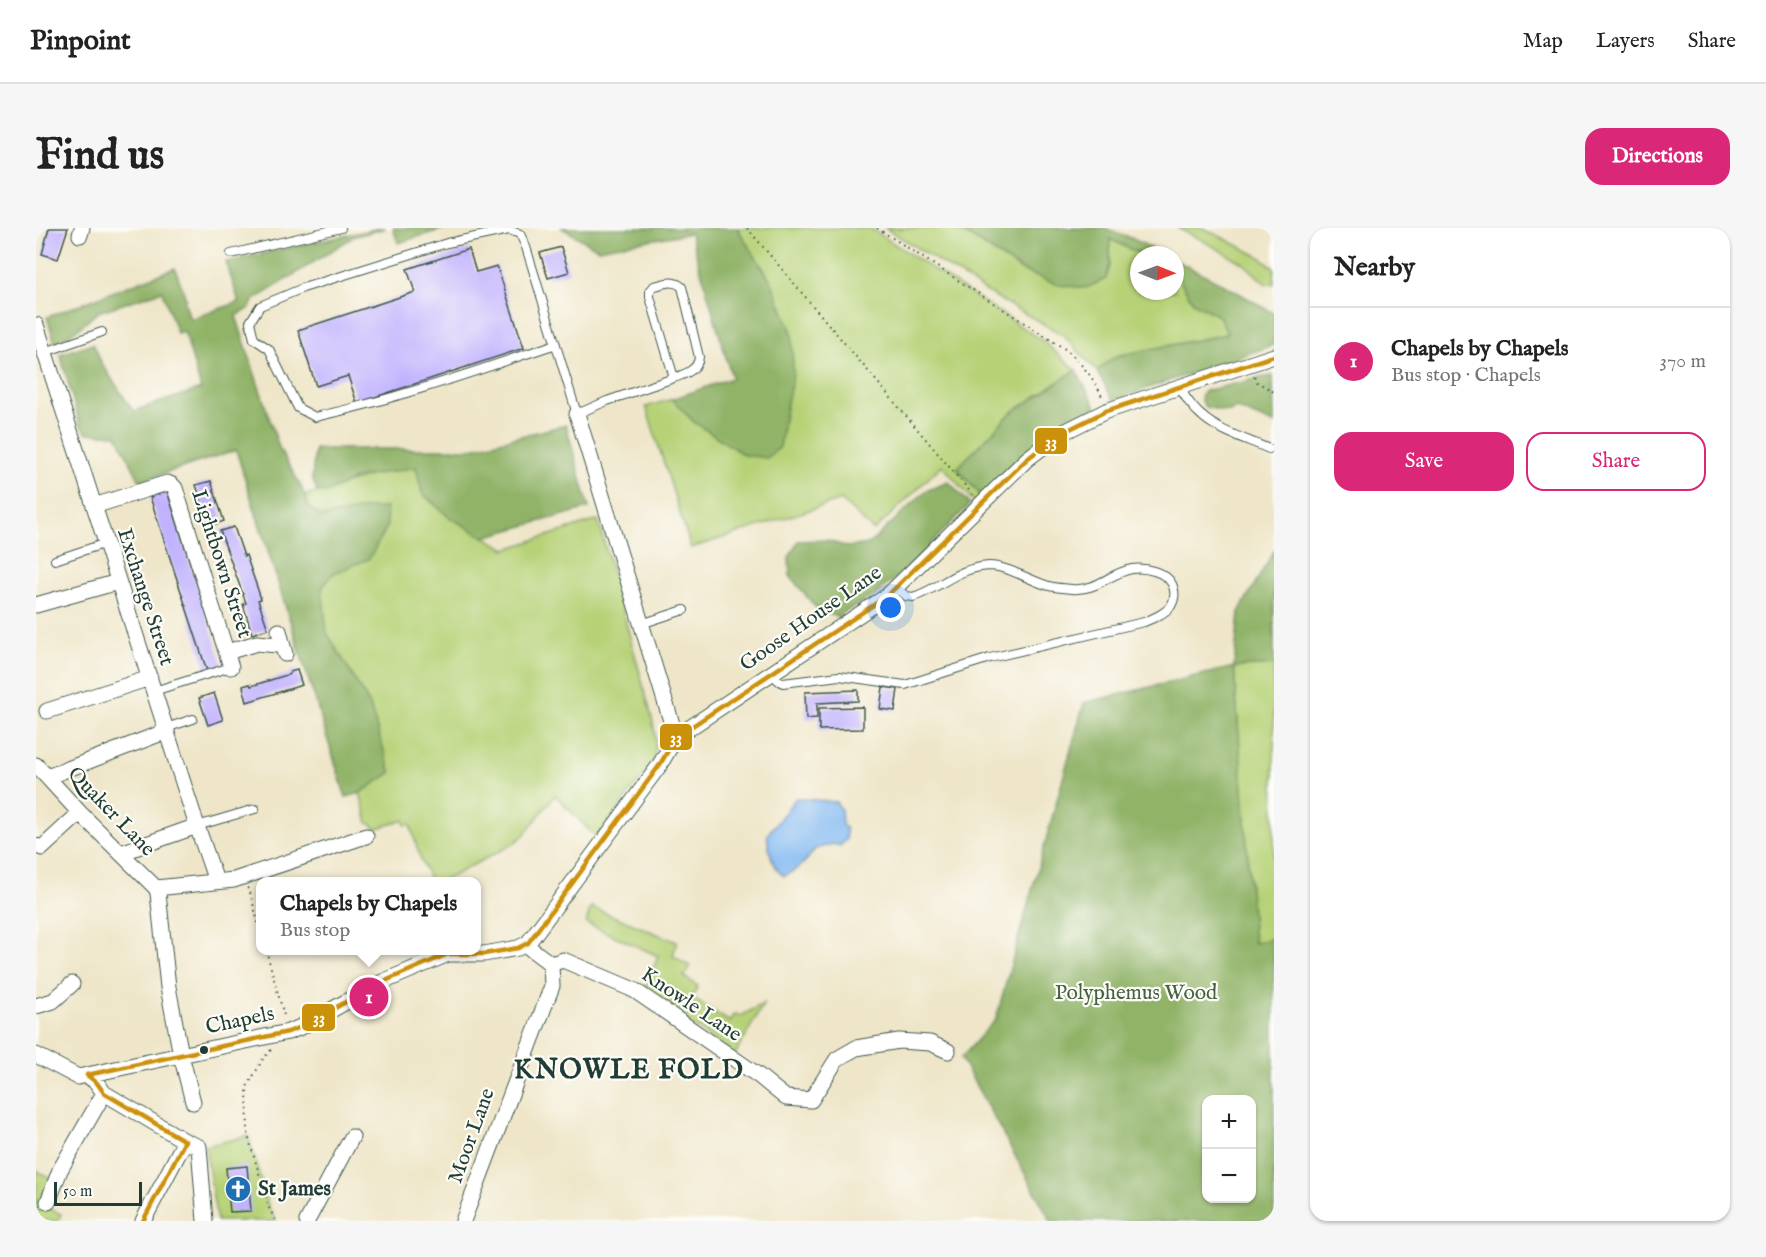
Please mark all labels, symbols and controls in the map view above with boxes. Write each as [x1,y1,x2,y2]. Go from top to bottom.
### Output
text: Pinpoint [30,24,131,59]
text: Map [1523,28,1563,55]
text: Layers [1596,28,1655,55]
text: Share [1688,28,1736,55]
button: Directions [1585,128,1730,185]
text: Find us [36,130,164,183]
north arrow [1130,246,1184,300]
text: Nearby [1334,251,1415,284]
text: Chapels by Chapels [1391,335,1568,363]
text: 1 [1350,349,1357,374]
text: 370 m [1660,349,1706,374]
text: Bus stop · Chapels [1391,363,1541,388]
line badge: 33 [1034,427,1068,455]
button: Save [1334,432,1514,491]
button: Share [1526,432,1706,491]
text: 33 [1045,433,1057,453]
street label: Lightbown Street [184,486,258,642]
street label: Exchange Street [110,525,180,669]
street label: Goose House Lane [735,560,888,678]
your location [876,593,905,622]
line badge: 33 [659,723,693,751]
text: 33 [670,729,682,749]
street label: Quaker Lane [61,761,161,863]
popup [256,877,481,955]
text: Chapels by Chapels [280,890,457,918]
text: Bus stop [280,918,350,943]
street label: Knowle Lane [635,961,747,1049]
pin: 1 [350,974,388,1020]
park label: Polyphemus Wood [1055,980,1218,1007]
street label: Chapels [203,1001,277,1041]
line badge: 33 [301,1003,336,1032]
text: 33 [313,1009,325,1029]
unlabelled marker [198,1044,210,1056]
district label: KNOWLE FOLD [514,1054,744,1088]
street label: Moor Lane [442,1084,502,1187]
map controls [1202,1095,1256,1203]
button: + [1202,1095,1256,1149]
button: − [1202,1149,1256,1203]
church icon: St James [223,1174,253,1204]
place label: St James [258,1176,331,1203]
scale bar [54,1179,142,1206]
text: 50 m [63,1182,92,1202]

